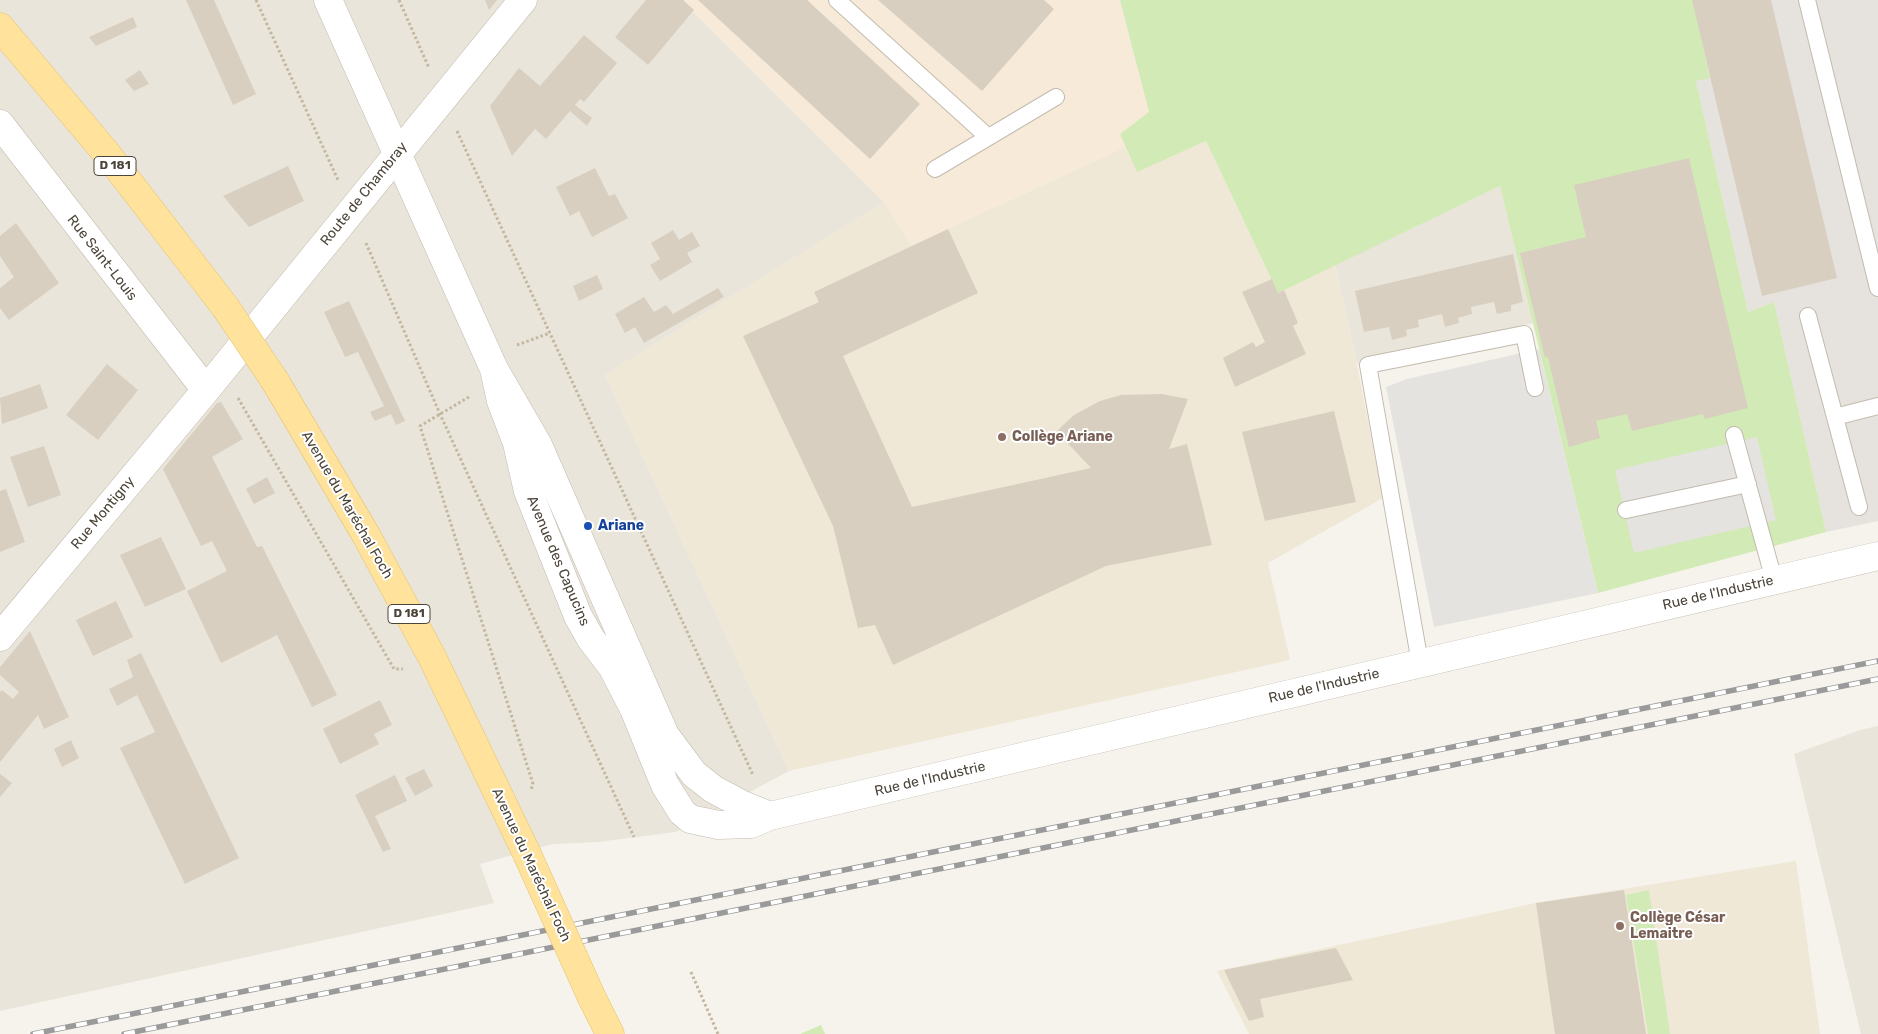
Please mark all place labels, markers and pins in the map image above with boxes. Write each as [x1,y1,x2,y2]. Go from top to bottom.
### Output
place label: Collège Ariane [1012,429,1113,445]
marker: Collège Ariane [996,431,1008,443]
place label: Ariane [598,518,644,534]
marker: Ariane [582,520,594,532]
place label: Collège César Lemaitre [1630,910,1725,942]
marker: Collège César Lemaitre [1614,920,1626,932]

